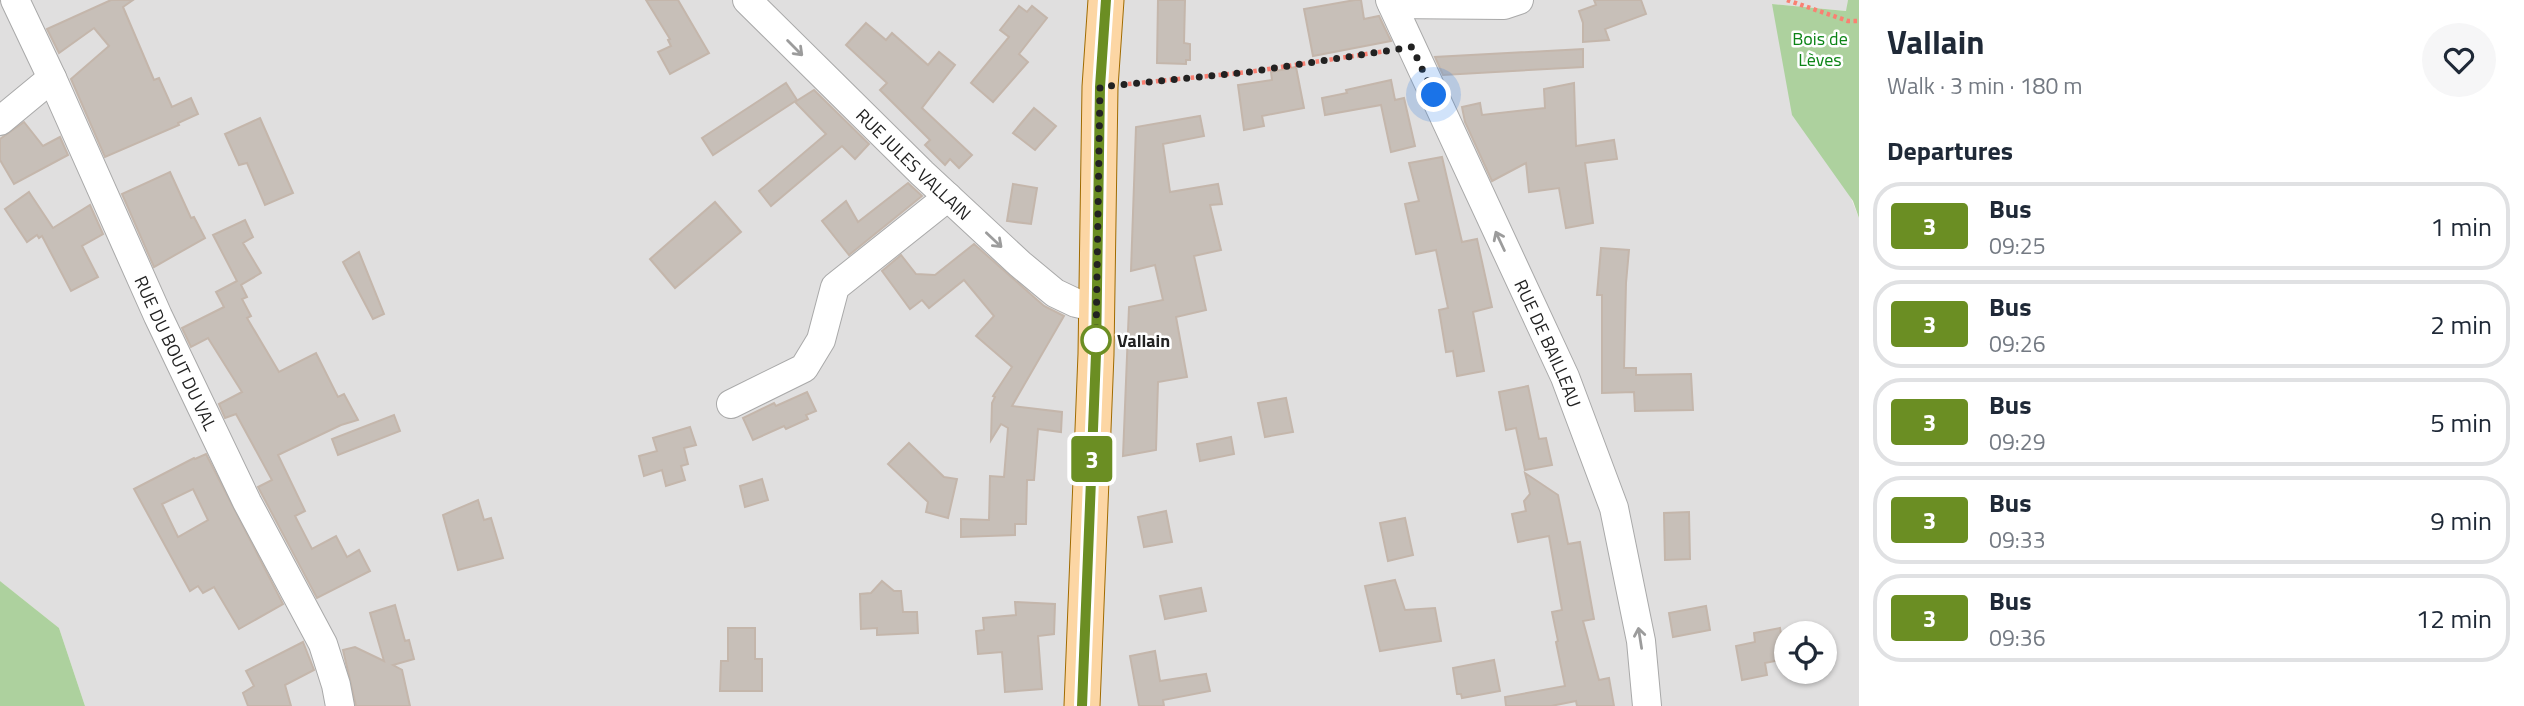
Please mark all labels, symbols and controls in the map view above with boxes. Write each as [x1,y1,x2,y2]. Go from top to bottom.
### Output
text: Vallain [1887,17,1984,67]
button: heart [2422,23,2496,97]
park label: Bois de Lèves [1792,25,1848,73]
one-way arrow [786,40,803,57]
text: Walk · 3 min · 180 m [1887,68,2083,103]
your location [1416,77,1451,112]
street label: RUE JULES VALLAIN [850,102,978,226]
text: Departures [1887,131,2013,170]
text: Bus [1989,189,2031,228]
text: 1 min [2430,207,2492,246]
text: 3 [1923,208,1936,244]
text: 09:25 [1989,228,2046,263]
one-way arrow [1493,231,1507,252]
one-way arrow [985,232,1002,249]
street label: RUE DU BOUT DU VAL [128,271,224,435]
street label: RUE DE BAILLEAU [1508,275,1589,411]
text: Bus [1989,287,2031,326]
text: 2 min [2430,305,2492,344]
text: 3 [1923,306,1936,342]
marker: Vallain [1081,325,1111,355]
text: 09:26 [1989,326,2046,361]
place label: Vallain [1117,327,1170,354]
text: Bus [1989,385,2031,424]
text: 5 min [2430,403,2492,442]
text: 3 [1923,404,1936,440]
text: 09:29 [1989,424,2046,459]
line badge: 3 [1069,436,1115,482]
text: 3 [1085,441,1099,477]
text: Bus [1989,483,2031,522]
text: 9 min [2430,501,2492,540]
text: 3 [1923,502,1936,538]
text: 09:33 [1989,522,2046,557]
text: Bus [1989,581,2031,620]
text: 12 min [2416,599,2492,638]
text: 3 [1923,600,1936,636]
text: 09:36 [1989,620,2046,655]
map controls [1774,621,1837,684]
button: locate [1774,621,1837,684]
one-way arrow [1633,627,1646,650]

